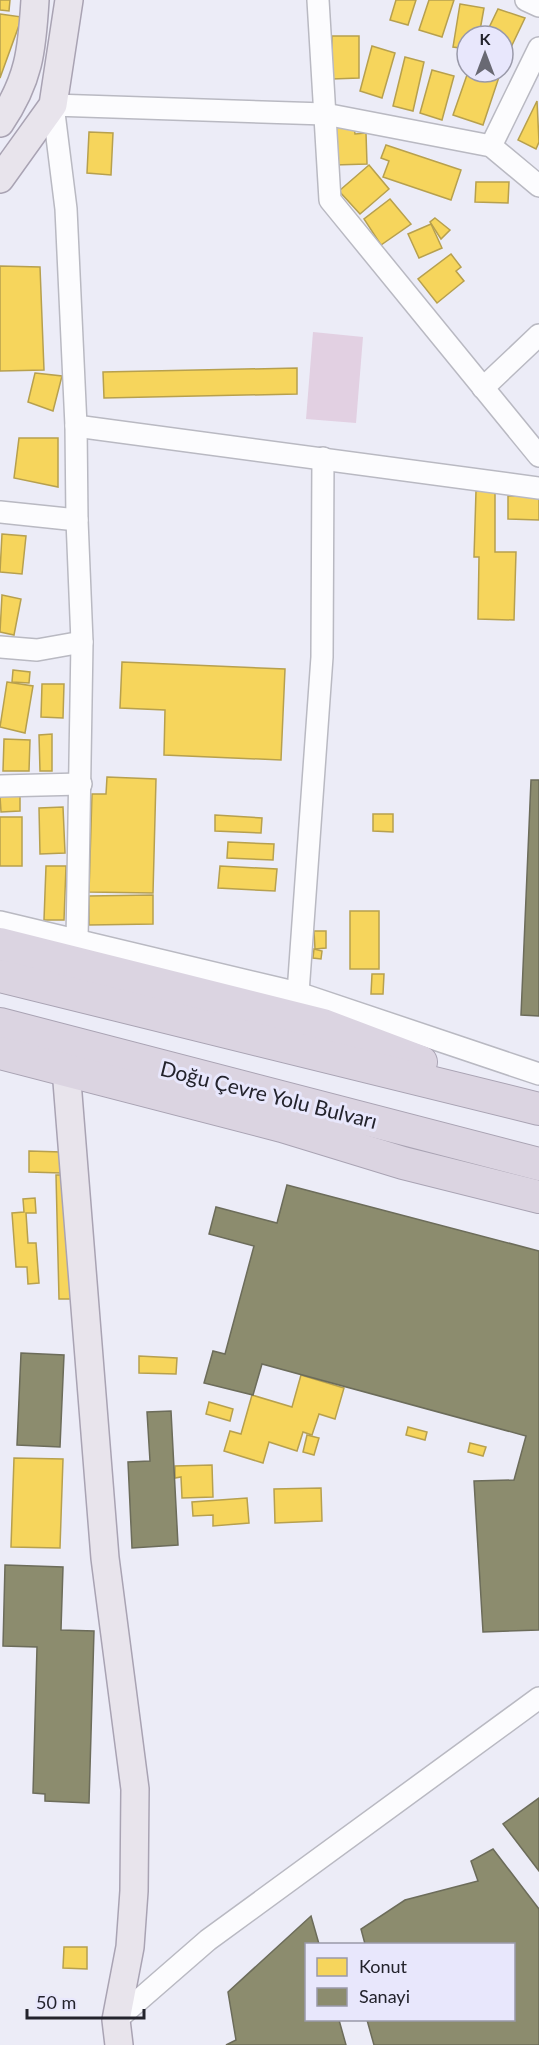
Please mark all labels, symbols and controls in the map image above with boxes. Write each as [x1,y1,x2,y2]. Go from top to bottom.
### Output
north arrow [455,24,515,84]
text: K [480,29,492,48]
street label: Doğu Çevre Yolu Bulvarı [158,1055,380,1133]
legend [305,1943,515,2021]
text: Konut [359,1955,408,1977]
scale bar [27,1982,144,2020]
text: Sanayi [359,1985,410,2007]
text: 50 m [36,1991,76,2013]

